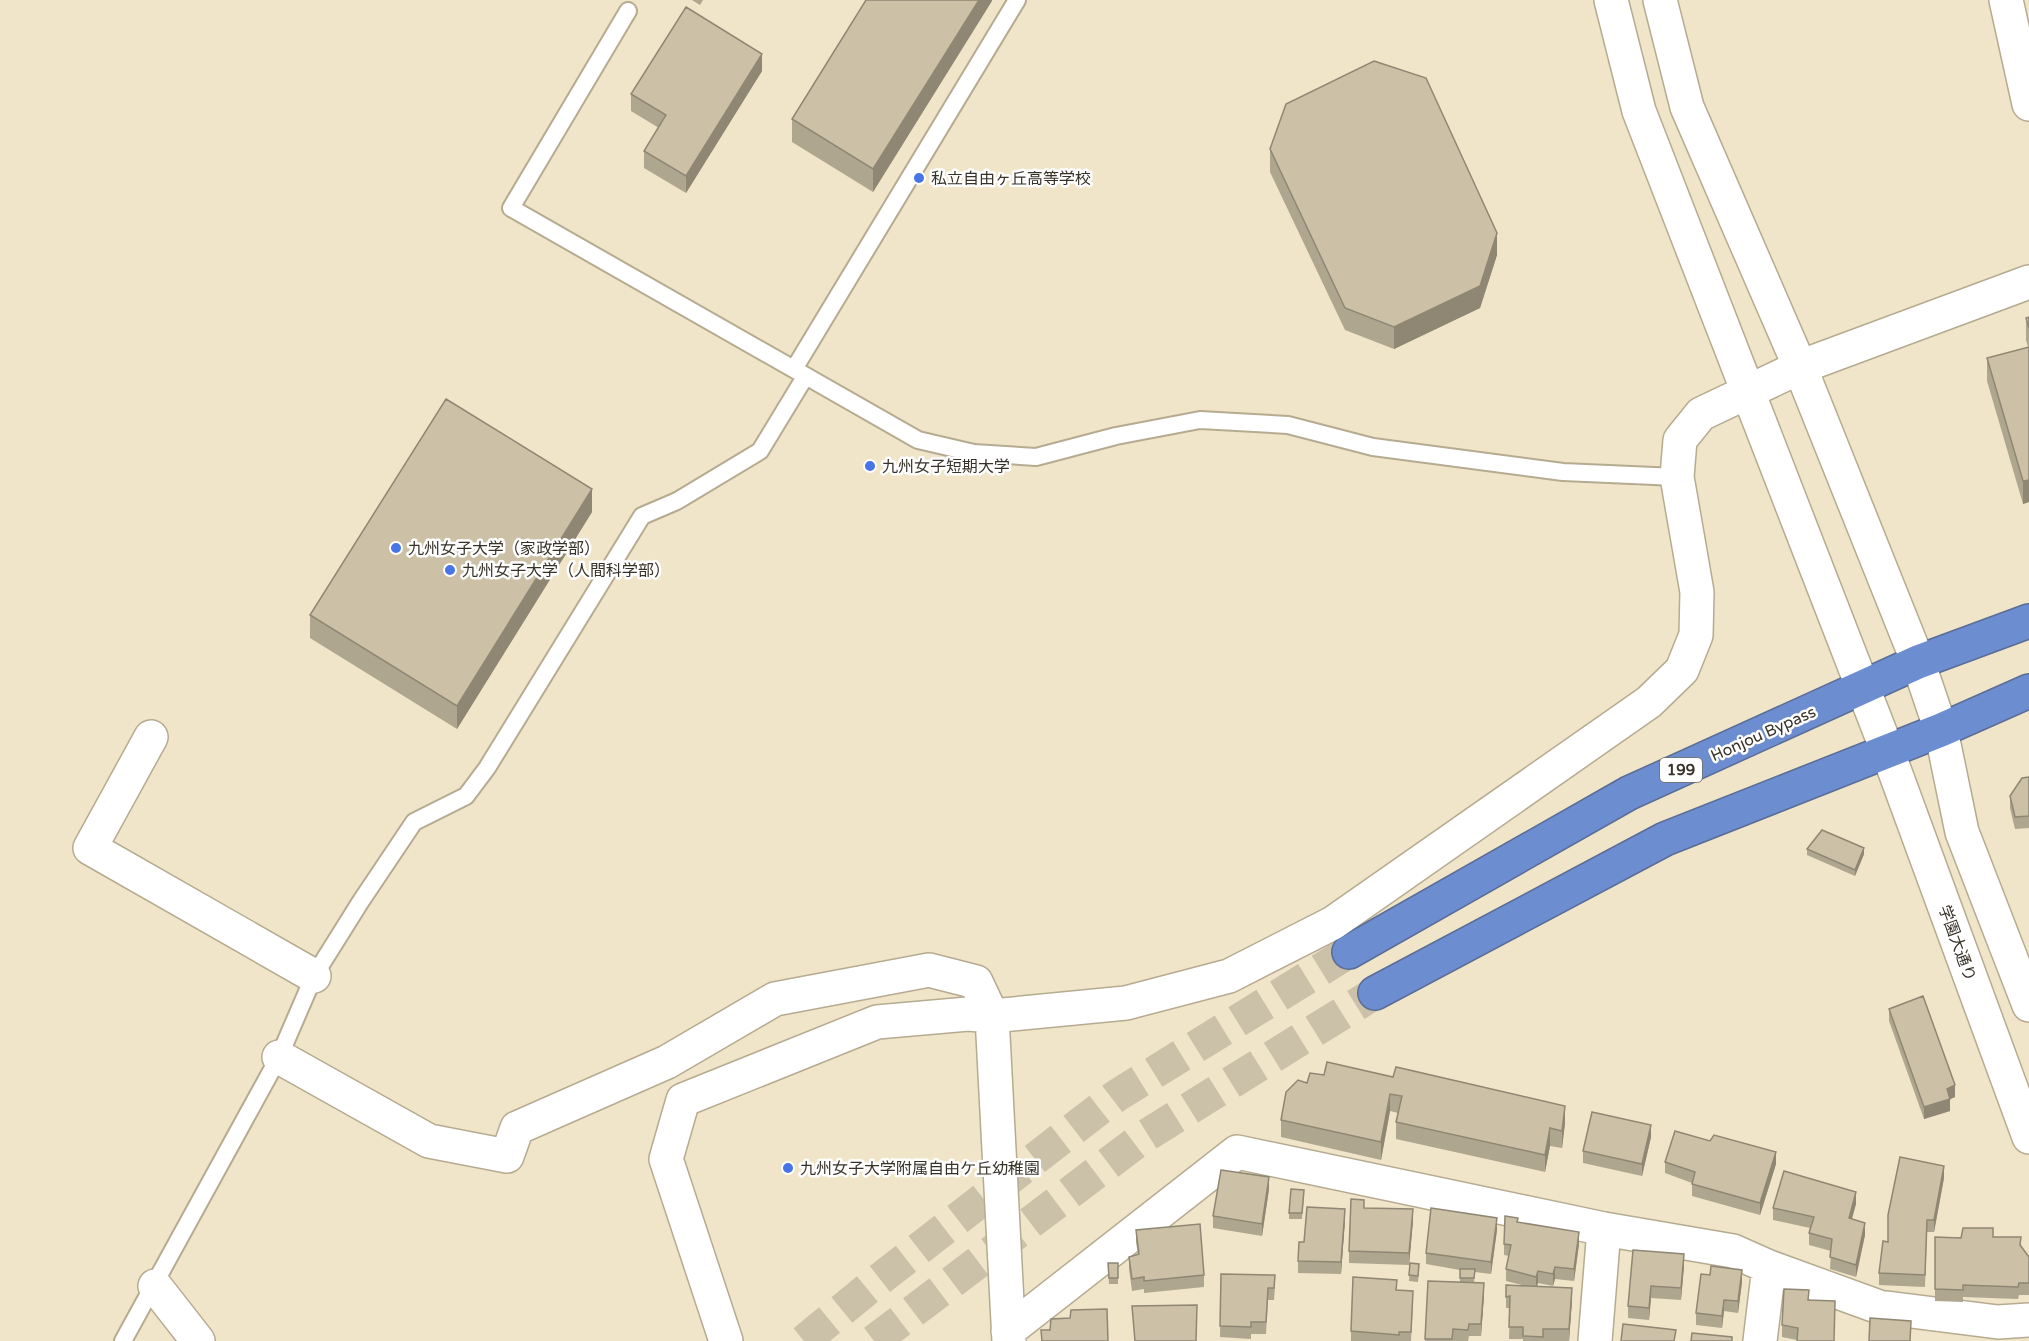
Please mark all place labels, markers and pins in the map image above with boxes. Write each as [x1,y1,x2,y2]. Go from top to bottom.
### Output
place label: 私立自由ヶ丘高等学校 [931,169,1091,189]
marker: 私立自由ヶ丘高等学校 [912,171,926,185]
place label: 九州女子短期大学 [882,457,1010,477]
marker: 九州女子短期大学 [863,459,877,473]
place label: 九州女子大学（家政学部） [408,539,600,559]
marker: 九州女子大学（家政学部） [389,541,403,555]
place label: 九州女子大学（人間科学部） [462,561,670,581]
marker: 九州女子大学（人間科学部） [443,563,457,577]
place label: 九州女子大学附属自由ケ丘幼稚園 [800,1159,1040,1179]
marker: 九州女子大学附属自由ケ丘幼稚園 [781,1161,795,1175]

